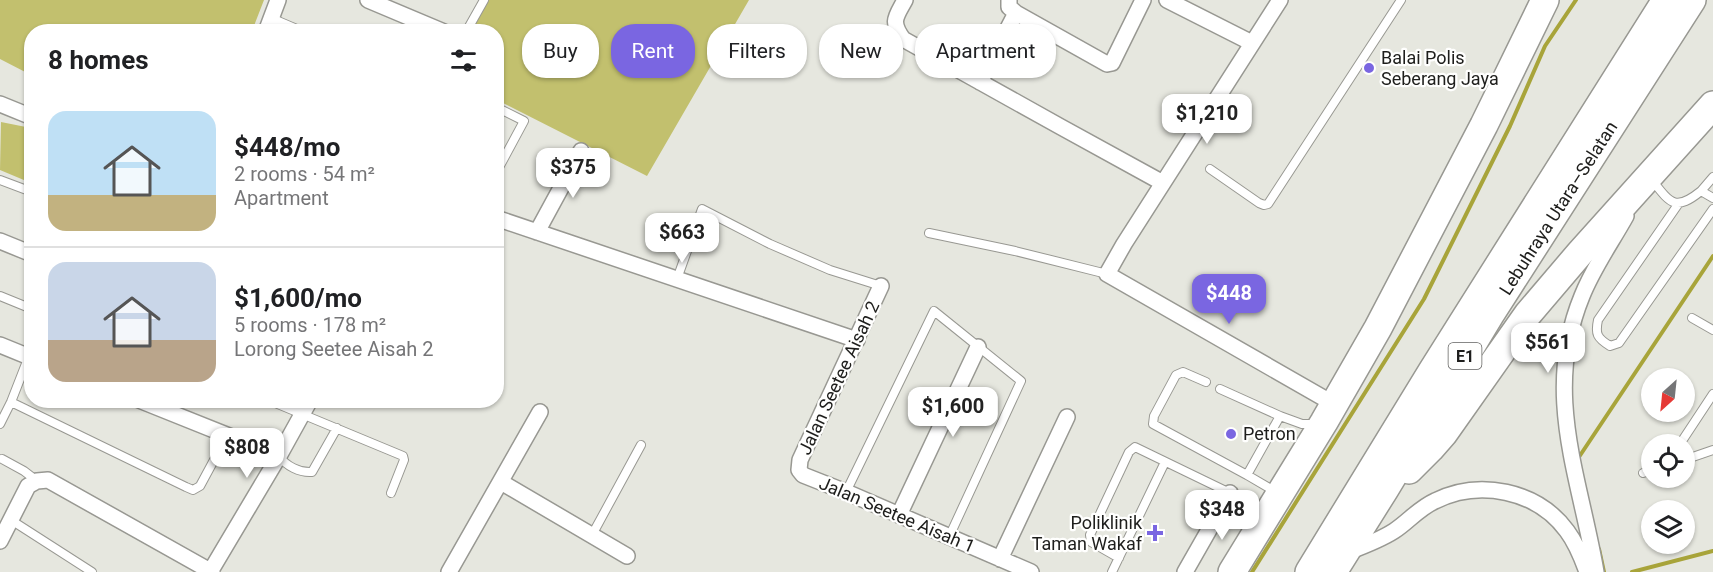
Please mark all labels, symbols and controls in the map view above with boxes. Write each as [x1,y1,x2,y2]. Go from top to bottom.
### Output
chip: Buy [522,24,599,78]
chip: Rent [611,24,695,78]
chip: Filters [707,24,807,78]
chip: New [819,24,903,78]
chip: Apartment [915,24,1056,78]
icon: filters [447,44,480,77]
text: 8 homes [48,45,149,75]
place label: Balai Polis Seberang Jaya [1381,47,1499,89]
marker: Balai Polis Seberang Jaya [1362,61,1376,75]
pin: $1,210 [1158,94,1256,145]
text: $1,210 [1176,101,1238,125]
street label: Lebuhraya Utara–Selatan [1495,117,1621,299]
text: $448/mo [234,132,341,162]
icon: home [96,135,168,207]
pin: $375 [537,148,609,199]
text: $375 [550,155,596,179]
text: 2 rooms · 54 m² [234,162,375,186]
text: Apartment [234,186,329,210]
pin: $663 [646,213,718,264]
text: $663 [659,220,705,244]
pin: $448 [1193,274,1265,325]
text: $448 [1206,281,1252,305]
text: $1,600/mo [234,283,362,313]
icon: home [96,286,168,358]
street label: Jalan Seetee Aisah 2 [794,298,883,458]
text: 5 rooms · 178 m² [234,313,386,337]
pin: $561 [1512,323,1584,374]
text: $561 [1525,330,1571,354]
text: Lorong Seetee Aisah 2 [234,337,434,361]
road number: E1 [1448,343,1482,369]
north arrow [1641,368,1695,422]
map controls [1641,368,1695,554]
pin: $1,600 [904,387,1002,438]
text: $1,600 [922,394,984,418]
place label: Petron [1243,423,1296,444]
marker: Petron [1224,427,1238,441]
pin: $808 [211,428,283,479]
button: locate [1641,434,1695,488]
text: $808 [224,435,270,459]
street label: Jalan Seetee Aisah 1 [816,472,978,557]
pin: $348 [1186,490,1258,541]
text: $348 [1199,497,1245,521]
button: layers [1641,500,1695,554]
place label: Poliklinik Taman Wakaf [1032,512,1143,554]
marker: Poliklinik Taman Wakaf [1146,524,1164,542]

